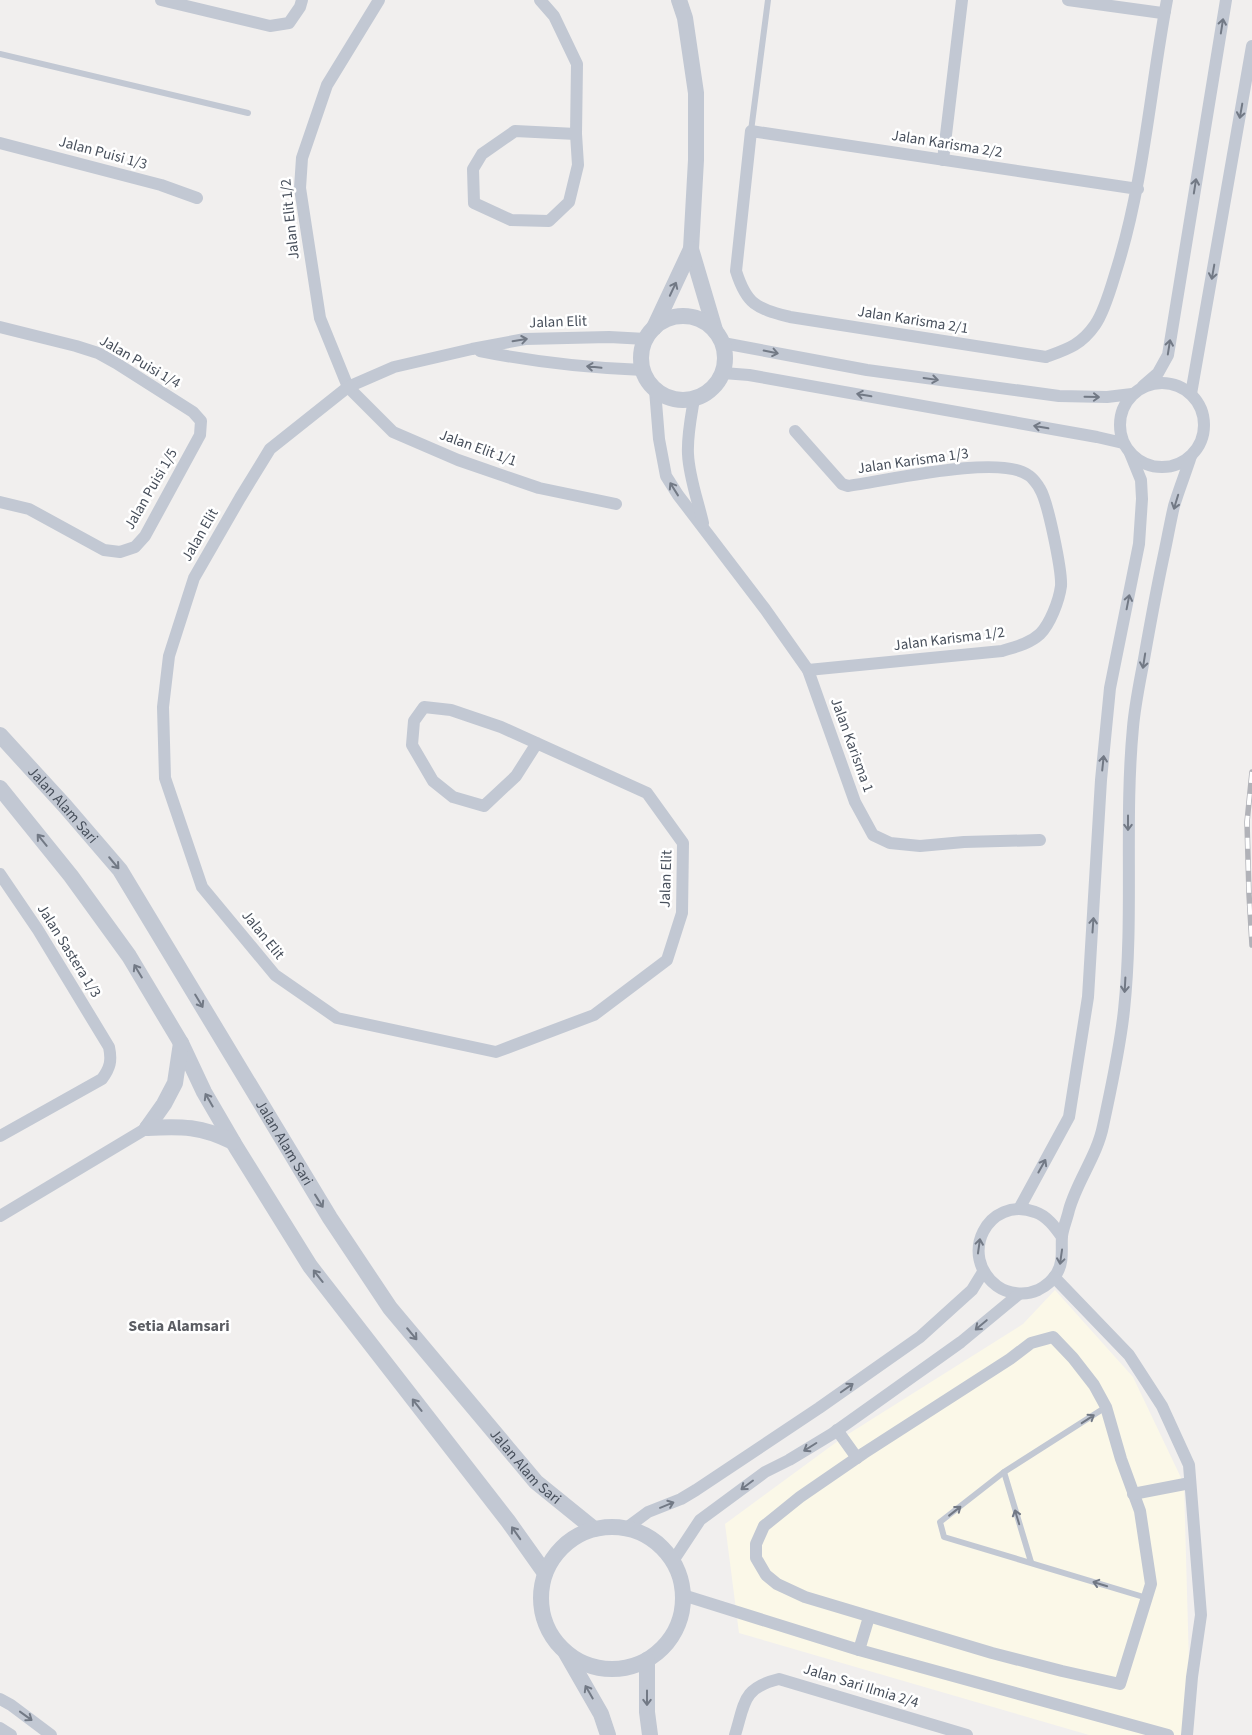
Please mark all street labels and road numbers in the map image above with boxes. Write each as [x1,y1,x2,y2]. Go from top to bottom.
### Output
street label: Jalan Karisma 2/2 [890,125,1004,163]
street label: Jalan Puisi 1/3 [56,131,150,175]
street label: Jalan Elit 1/2 [275,178,305,260]
street label: Jalan Karisma 2/1 [856,301,970,339]
street label: Jalan Elit [529,310,587,334]
street label: Jalan Puisi 1/4 [95,330,185,394]
street label: Jalan Elit 1/1 [436,424,520,472]
street label: Jalan Karisma 1/3 [856,443,970,479]
street label: Jalan Puisi 1/5 [119,444,183,534]
street label: Jalan Elit [176,505,224,565]
street label: Jalan Karisma 1/2 [892,622,1006,656]
street label: Jalan Karisma 1 [825,695,879,795]
street label: Jalan Alam Sari [23,762,103,848]
street label: Jalan Elit [654,850,678,908]
street label: Jalan Sastera 1/3 [32,900,106,1002]
street label: Jalan Elit [237,906,289,964]
street label: Jalan Alam Sari [250,1096,318,1189]
street label: Jalan Alam Sari [485,1424,566,1509]
street label: Jalan Sari Ilmia 2/4 [801,1659,922,1714]

